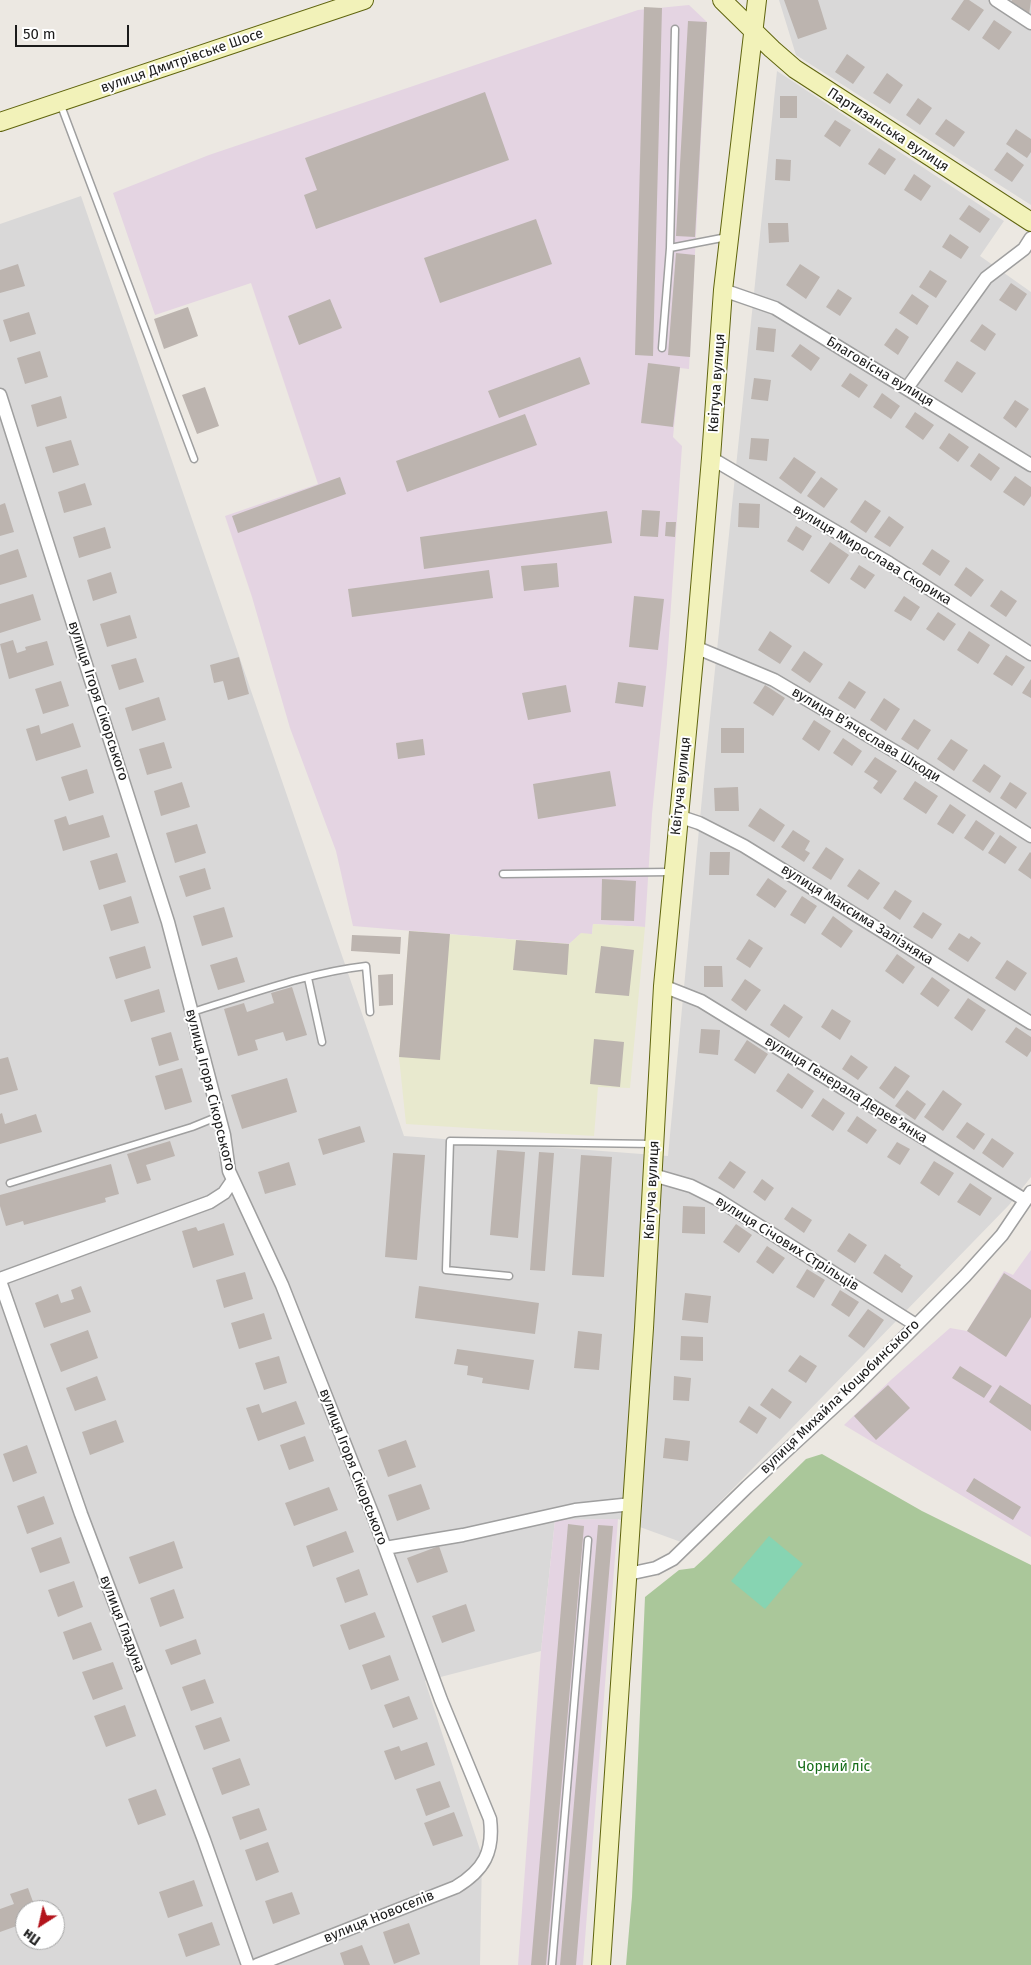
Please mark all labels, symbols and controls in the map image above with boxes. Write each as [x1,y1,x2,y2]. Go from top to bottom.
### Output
scale bar [18,15,131,47]
text: 50 m [23,25,56,43]
street label: вулиця Дмитрівське Шосе [98,25,266,97]
street label: Партизанська вулиця [824,84,952,176]
street label: Квітуча вулиця [705,333,729,433]
street label: Благовісна вулиця [823,333,937,411]
street label: вулиця Мирослава Скорика [790,501,954,609]
street label: вулиця Ігоря Сікорського [64,619,132,783]
street label: вулиця Вʼячеслава Шкоди [788,684,944,786]
street label: Квітуча вулиця [667,736,695,836]
street label: вулиця Максима Залізняка [778,861,936,969]
street label: вулиця Ігоря Сікорського [182,1007,238,1173]
street label: вулиця Генерала Деревʼянка [761,1033,931,1147]
street label: Квітуча вулиця [641,1140,663,1240]
street label: вулиця Січових Стрільців [712,1193,862,1295]
street label: вулиця Михайла Коцюбинського [757,1316,923,1478]
street label: вулиця Ігоря Сікорського [315,1386,391,1548]
street label: вулиця Гладуна [96,1573,148,1675]
park label: Чорний ліс [798,1759,870,1775]
street label: вулиця Новоселів [321,1887,437,1947]
north arrow [15,1900,65,1950]
text: Пн [20,1925,44,1949]

